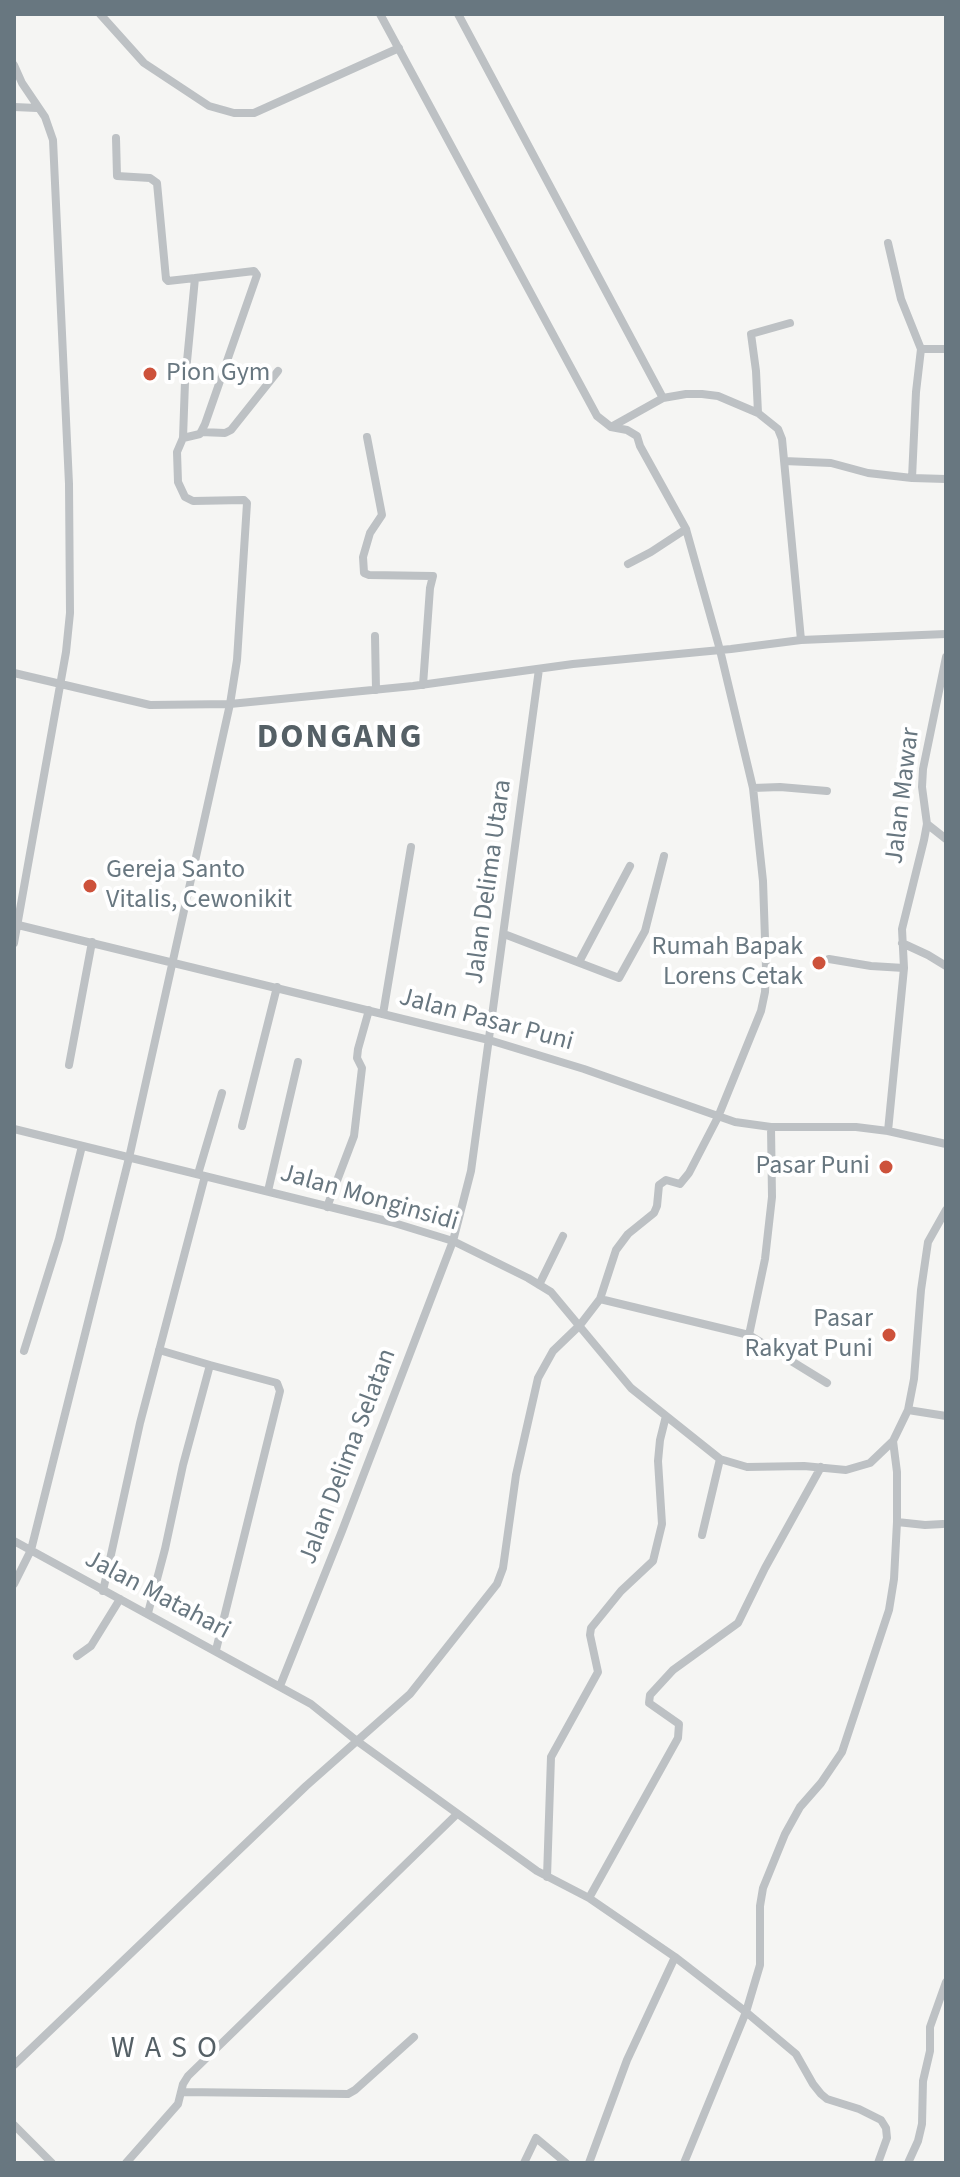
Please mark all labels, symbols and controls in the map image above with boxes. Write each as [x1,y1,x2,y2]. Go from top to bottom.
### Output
place label: Pion Gym [166,358,270,390]
marker: Pion Gym [141,365,159,383]
district label: DONGANG [257,720,423,760]
street label: Jalan Mawar [880,726,928,866]
street label: Jalan Delima Utara [460,778,520,986]
place label: Gereja Santo Vitalis, Cewonikit [106,855,292,916]
marker: Gereja Santo Vitalis, Cewonikit [81,877,99,895]
place label: Rumah Bapak Lorens Cetak [652,932,803,994]
marker: Rumah Bapak Lorens Cetak [810,954,828,972]
street label: Jalan Pasar Puni [395,983,577,1059]
place label: Pasar Puni [756,1151,870,1183]
marker: Pasar Puni [877,1158,895,1176]
street label: Jalan Monginsidi [276,1159,462,1239]
place label: Pasar Rakyat Puni [744,1304,873,1366]
marker: Pasar Rakyat Puni [880,1326,898,1344]
street label: Jalan Delima Selatan [294,1345,404,1569]
street label: Jalan Matahari [79,1545,235,1647]
district label: W A S O [111,2032,219,2068]

